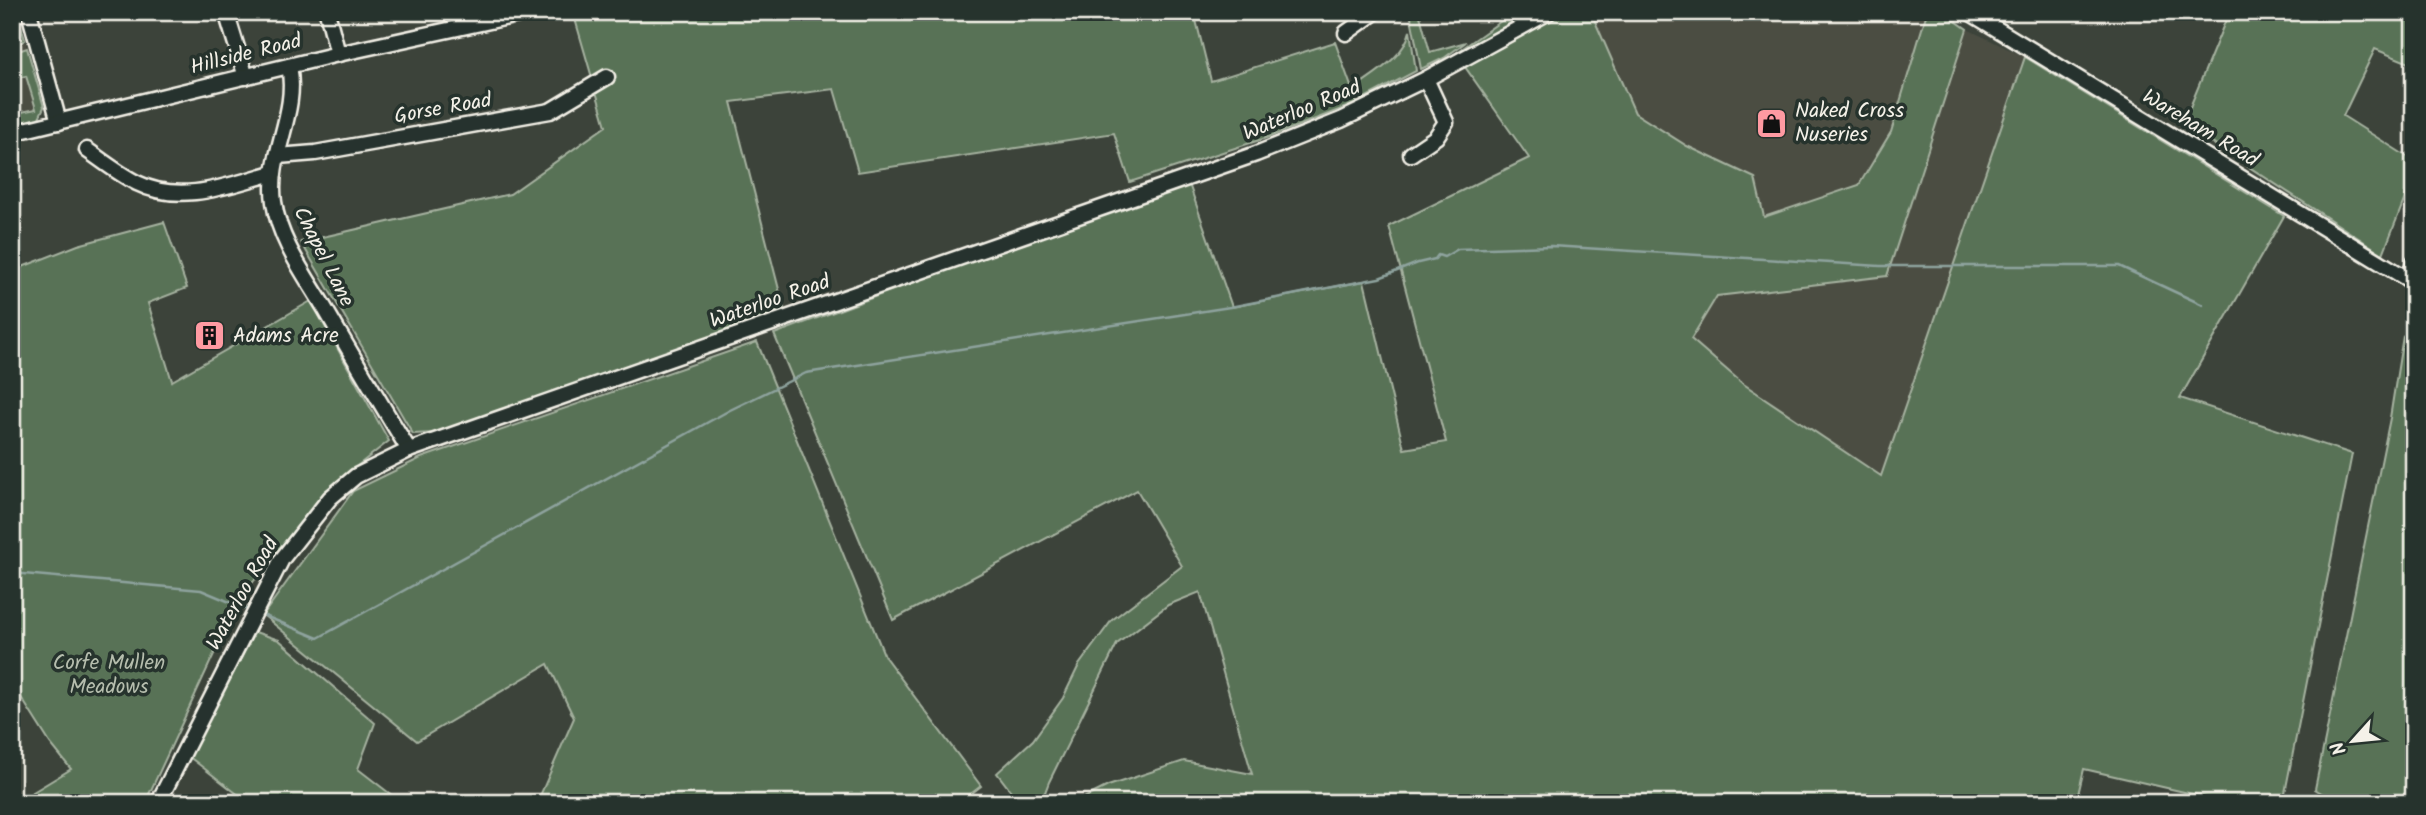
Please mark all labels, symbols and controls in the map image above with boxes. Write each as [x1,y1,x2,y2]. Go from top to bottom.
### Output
street label: Hillside Road [187,25,306,85]
street label: Waterloo Road [1238,71,1367,151]
street label: Wareham Road [2135,81,2265,177]
street label: Gorse Road [392,84,495,134]
place label: Naked Cross Nuseries [1795,95,1904,152]
shop icon: Naked Cross Nuseries [1755,106,1789,140]
street label: Chapel Lane [284,201,363,313]
street label: Waterloo Road [705,266,835,338]
building icon: Adams Acre [193,319,227,353]
place label: Adams Acre [233,320,339,353]
street label: Waterloo Road [198,531,288,657]
park label: Corfe Mullen Meadows [53,647,165,704]
north arrow [2318,706,2388,776]
text: N [2324,736,2356,760]

